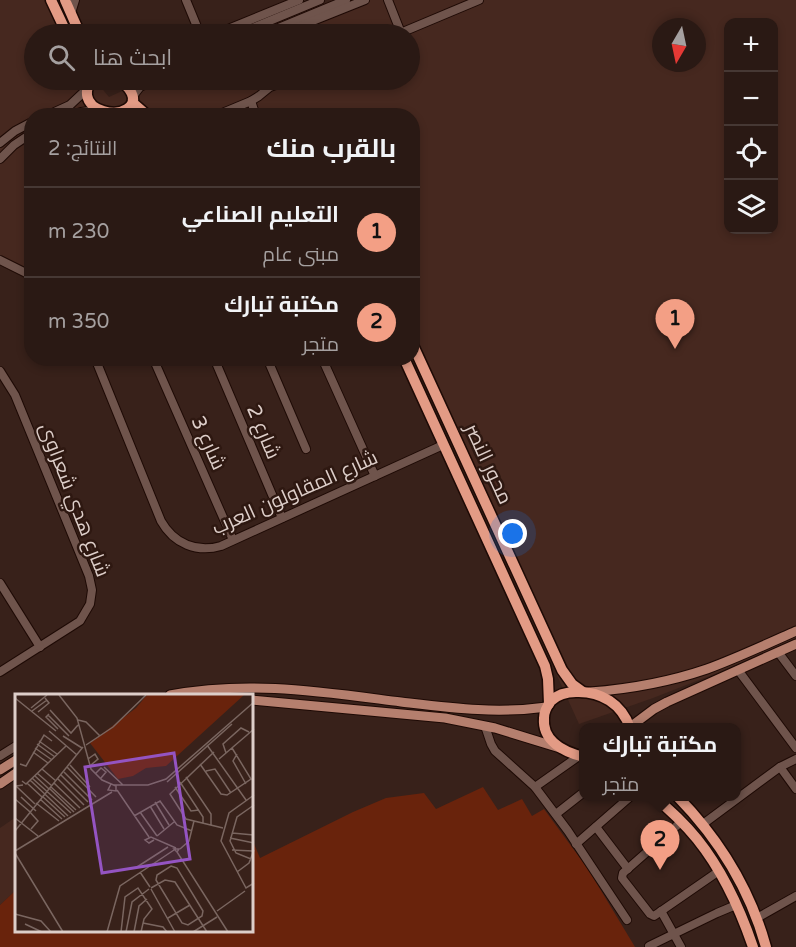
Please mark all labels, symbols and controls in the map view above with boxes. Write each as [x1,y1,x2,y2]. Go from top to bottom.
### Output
north arrow [652,18,706,72]
map controls [724,18,778,234]
button: + [724,18,778,72]
search box [24,24,420,90]
icon: search [45,41,78,74]
text: ابحث هنا [93,45,172,71]
button: − [724,72,778,126]
button: locate [724,126,778,180]
text: بالقرب منك [267,133,396,164]
text: النتائج: 2 [48,137,117,161]
button: layers [724,180,778,234]
text: التعليم الصناعي [182,202,339,228]
text: 230 m [48,220,109,244]
text: 1 [370,220,383,244]
text: مبنى عام [263,243,339,267]
text: مكتبة تبارك [224,292,339,318]
pin: 1 [656,300,694,349]
text: 350 m [48,310,109,334]
text: 2 [370,310,383,334]
text: متجر [302,333,339,357]
street label: شارع 2 [240,401,285,463]
street label: شارع 3 [185,412,230,474]
street label: محور النصر [459,419,517,508]
street label: شارع هدي شعراوى [31,420,114,582]
street label: شارع المقاولون العرب [208,446,382,541]
your location [498,519,527,548]
inset map [15,694,254,932]
popup [579,723,741,801]
text: مكتبة تبارك [603,732,717,758]
text: متجر [603,773,639,797]
pin: 2 [640,820,680,870]

